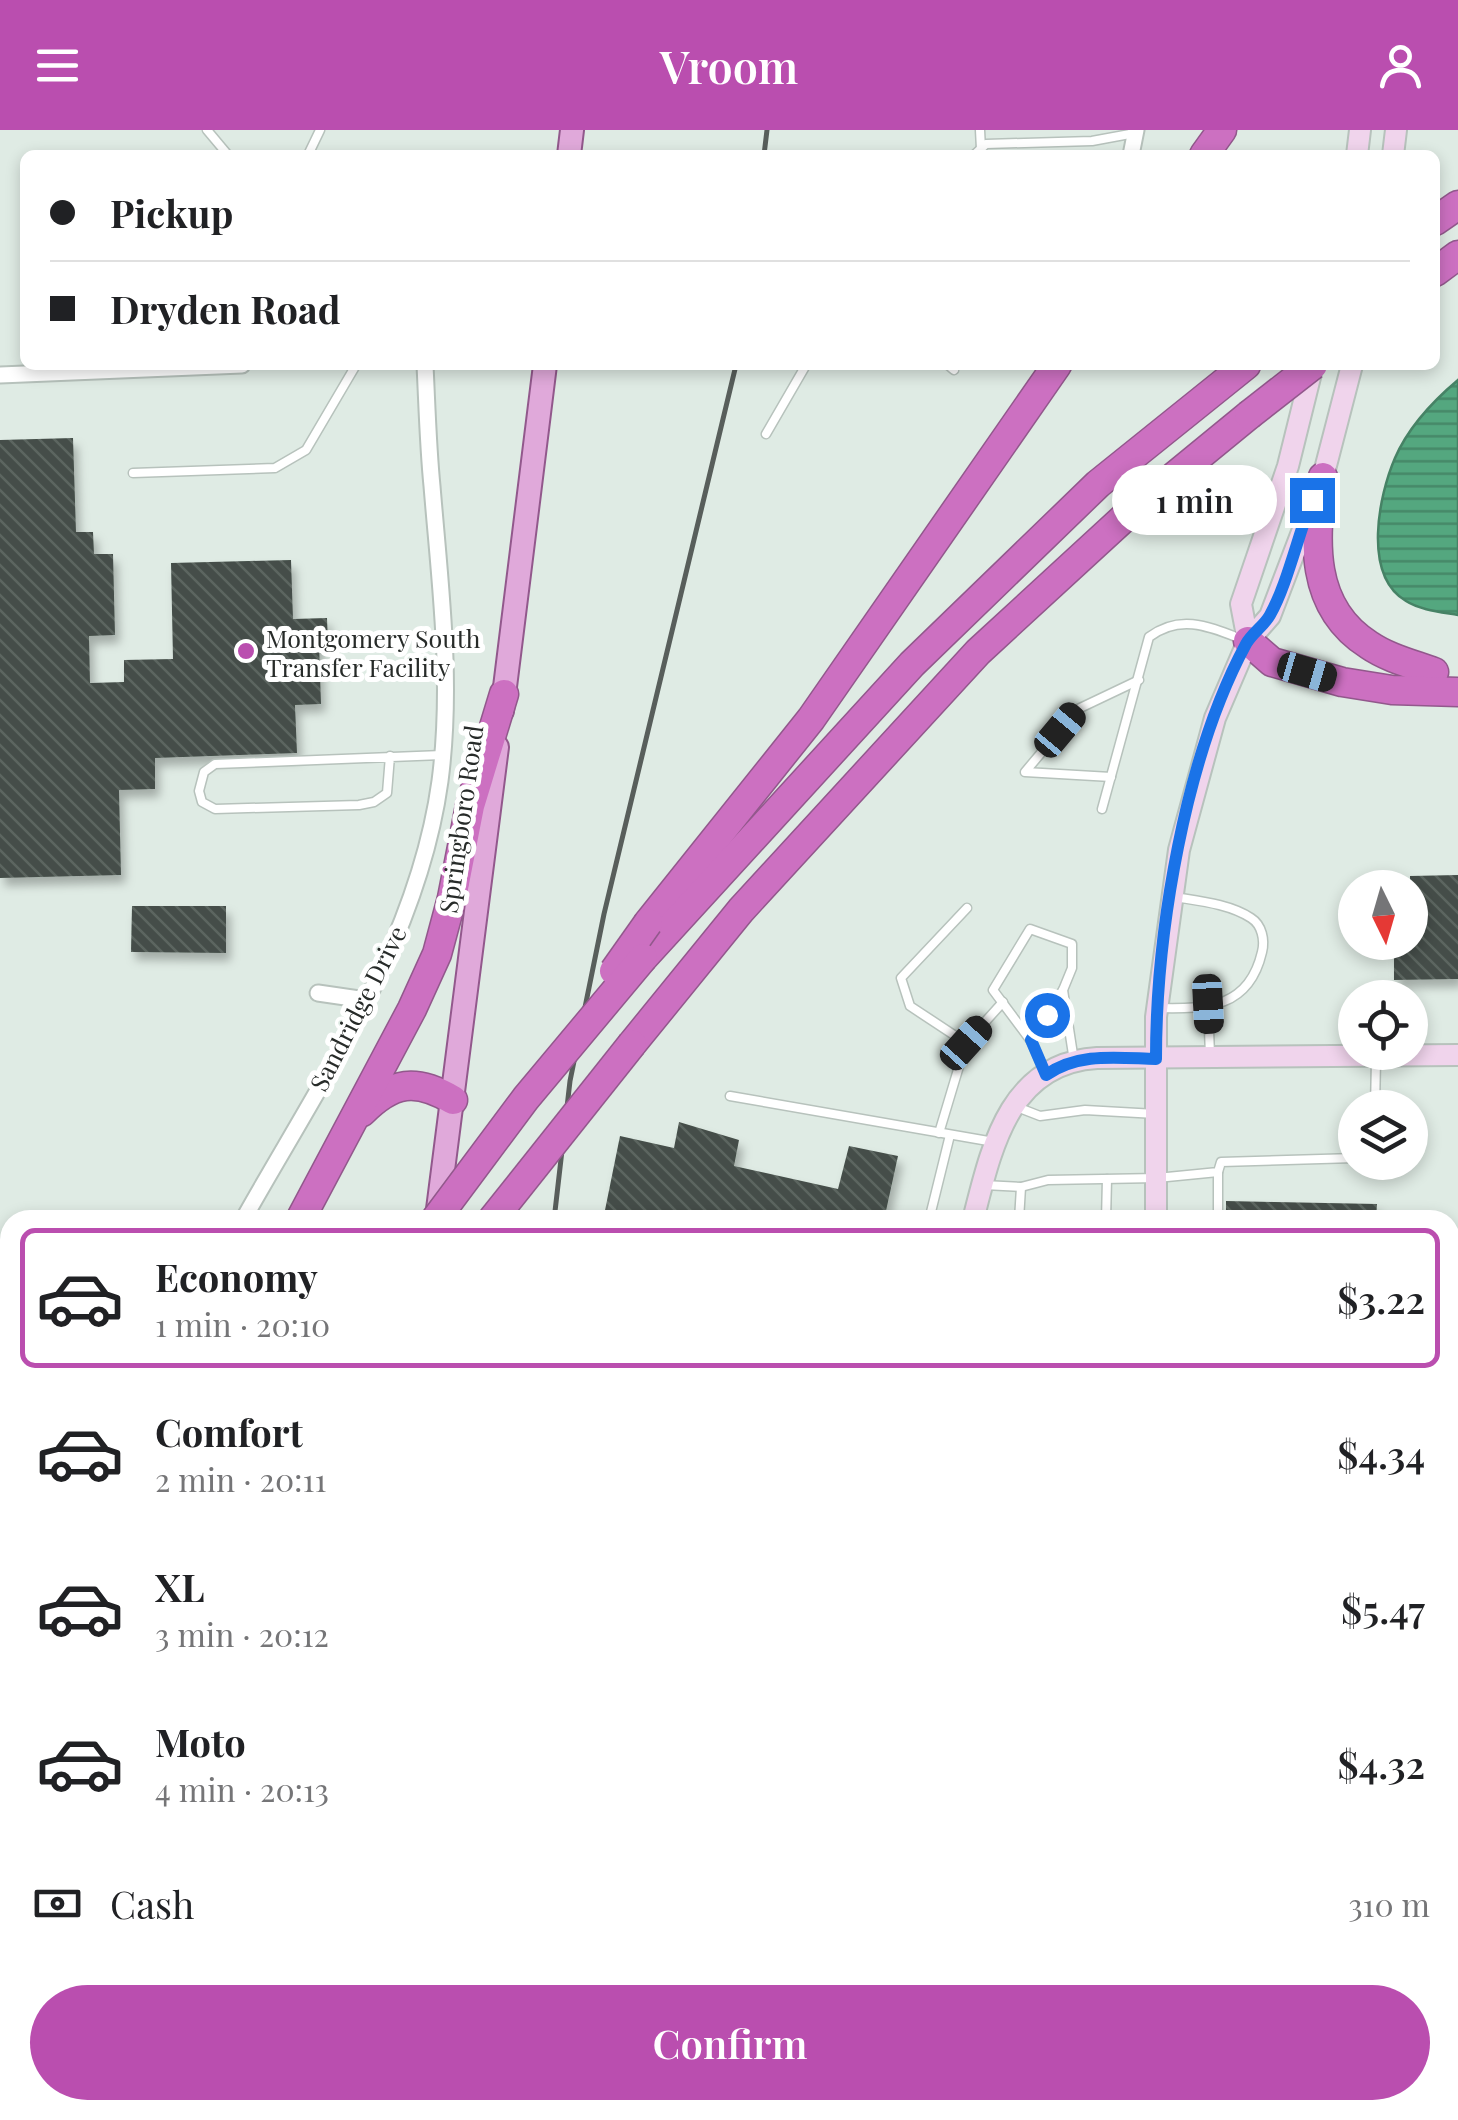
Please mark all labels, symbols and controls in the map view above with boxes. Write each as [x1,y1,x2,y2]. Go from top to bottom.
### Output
text: Vroom [660,35,798,95]
icon: menu [30,38,85,93]
icon: person [1373,38,1428,93]
text: Pickup [110,187,233,238]
text: Dryden Road [110,283,340,334]
callout: 1 min [1112,465,1277,535]
text: 1 min [1156,478,1233,521]
route end [1290,478,1335,523]
place label: Montgomery South Transfer Facility [266,621,481,683]
marker: Montgomery South Transfer Facility [235,640,257,662]
car [1274,649,1340,695]
car [1029,697,1091,763]
street label: Springboro Road [430,723,490,915]
north arrow [1338,870,1428,960]
map controls [1338,870,1428,1180]
street label: Sandridge Drive [301,920,413,1096]
car [1191,973,1225,1035]
button: locate [1338,980,1428,1070]
route start [1025,993,1070,1038]
car [935,1011,997,1075]
button: layers [1338,1090,1428,1180]
text: Economy [155,1251,318,1302]
icon: car [35,1253,125,1343]
text: $3.22 [1337,1273,1425,1324]
text: 1 min · 20:10 [155,1302,330,1345]
text: Comfort [155,1406,303,1457]
icon: car [35,1408,125,1498]
text: $4.34 [1337,1428,1425,1479]
text: 2 min · 20:11 [155,1457,326,1500]
text: XL [155,1561,204,1612]
icon: car [35,1563,125,1653]
text: $5.47 [1341,1583,1425,1634]
text: 3 min · 20:12 [155,1612,329,1655]
text: Moto [155,1716,246,1767]
icon: car [35,1718,125,1808]
text: $4.32 [1338,1738,1425,1789]
text: 4 min · 20:13 [155,1767,329,1810]
icon: cash [30,1876,85,1931]
text: Cash [110,1878,194,1929]
text: 310 m [1348,1882,1430,1925]
button: Confirm [30,1985,1430,2100]

